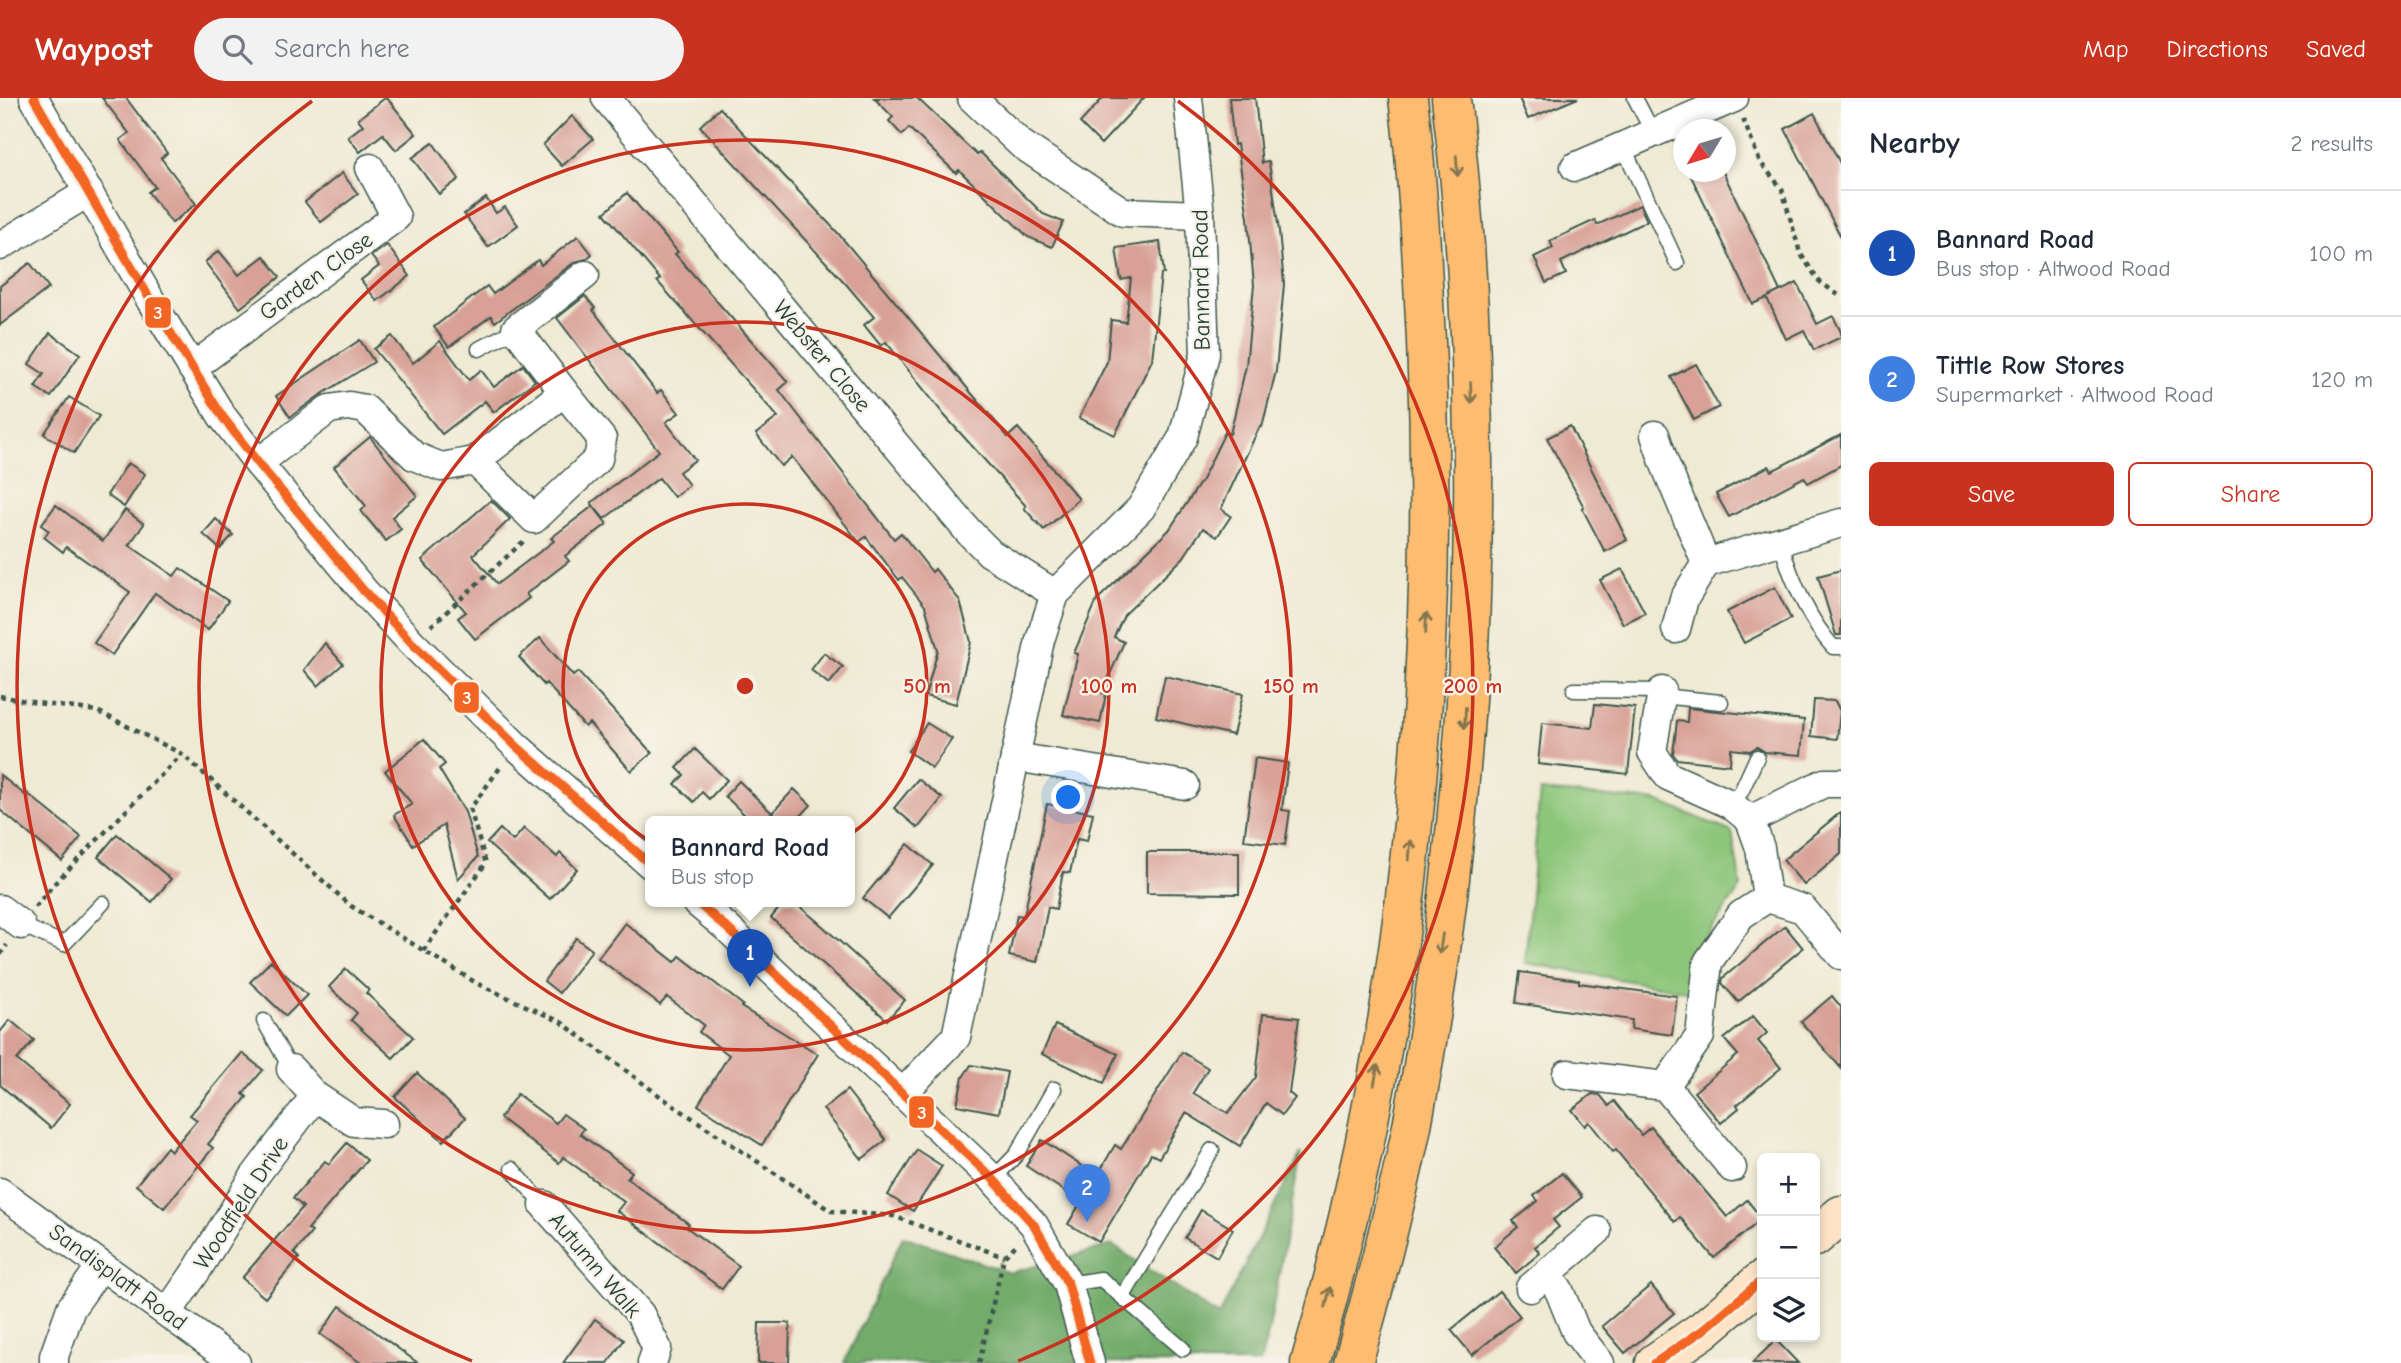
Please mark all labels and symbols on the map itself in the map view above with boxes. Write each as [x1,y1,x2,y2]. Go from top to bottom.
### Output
north arrow [1673,119,1736,182]
one-way arrow [1451,154,1464,177]
street label: Bannard Road [1186,209,1216,351]
street label: Garden Close [254,226,378,326]
street label: Webster Close [767,294,877,418]
line badge: 3 [144,296,172,329]
text: 3 [153,302,163,324]
one-way arrow [1465,381,1478,404]
one-way arrow [1419,612,1433,635]
centre of rings [733,674,757,698]
text: 50 m [903,674,951,698]
text: 100 m [1081,674,1137,698]
text: 150 m [1263,674,1319,698]
text: 200 m [1444,674,1502,698]
line badge: 3 [453,681,480,714]
text: 3 [462,687,472,709]
one-way arrow [1458,707,1471,730]
your location [1051,780,1085,814]
one-way arrow [1403,839,1416,862]
pin: 1 [727,929,773,987]
one-way arrow [1434,933,1447,955]
one-way arrow [1370,1064,1383,1087]
line badge: 3 [908,1095,935,1129]
text: 3 [917,1102,927,1124]
street label: Woodfield Drive [188,1131,294,1275]
pin: 2 [1064,1164,1110,1222]
street label: Autumn Walk [543,1207,647,1323]
street label: Sandisplatt Road [44,1218,192,1336]
one-way arrow [1322,1286,1335,1309]

